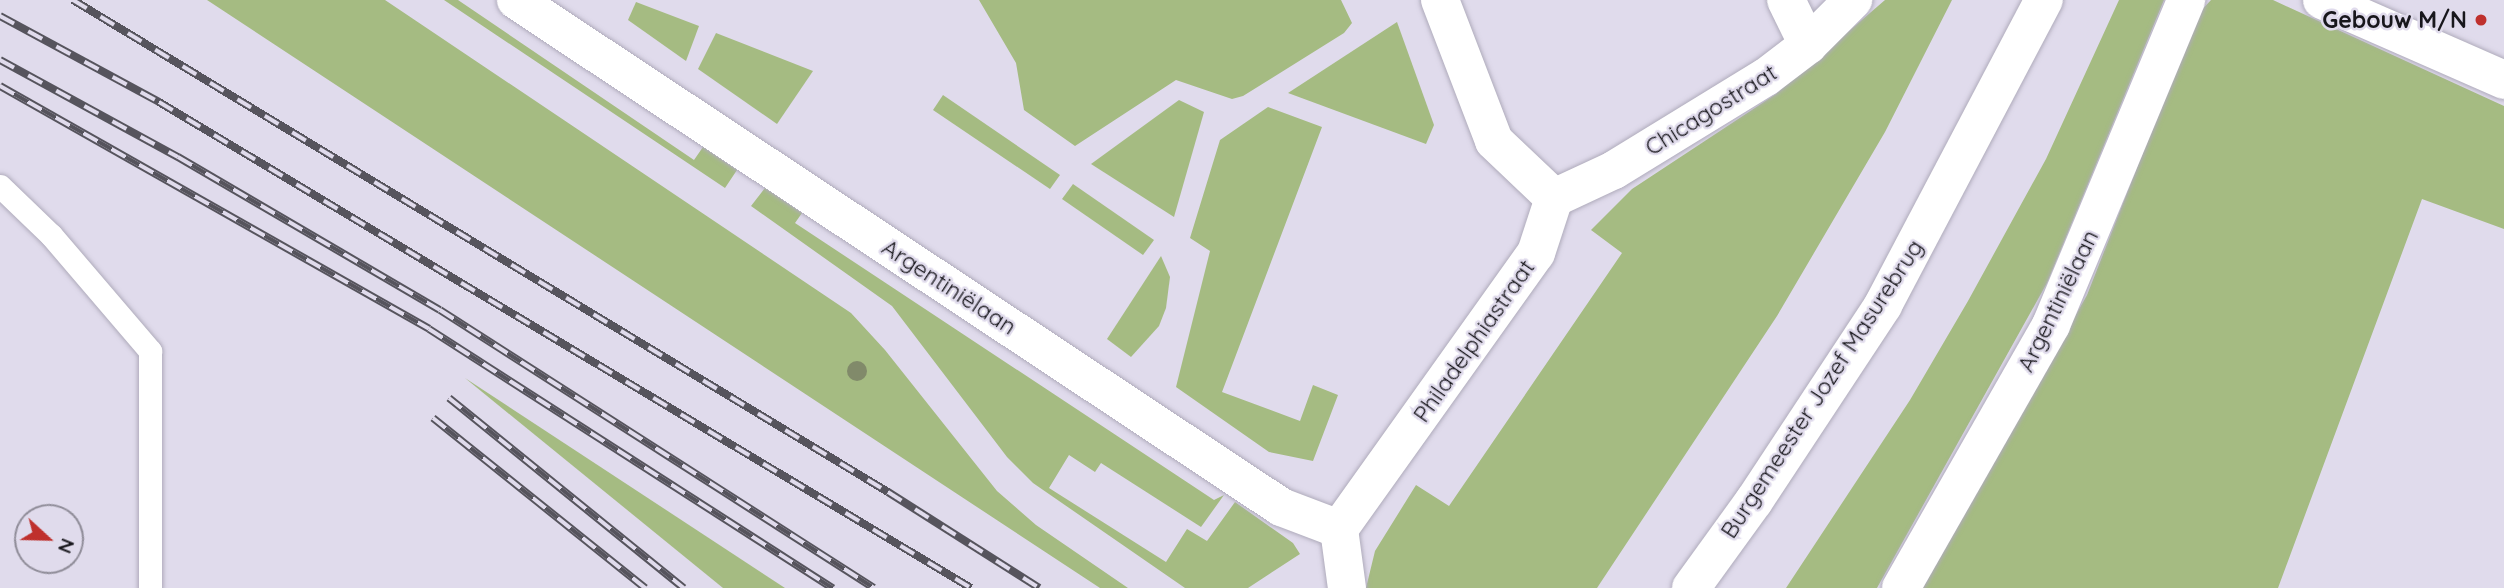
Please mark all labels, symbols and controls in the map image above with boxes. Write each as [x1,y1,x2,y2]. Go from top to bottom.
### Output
place label: Gebouw M/N [2322,6,2467,34]
marker: Gebouw M/N [2473,12,2489,28]
street label: Chicagostraat [1640,59,1782,161]
street label: Argentiniëlaan [2012,226,2104,376]
street label: Argentiniëlaan [877,233,1021,341]
street label: Burgemeester Jozef Masurebrug [1715,235,1929,543]
street label: Philadelphiastraat [1408,254,1540,428]
north arrow [14,504,84,574]
text: N [53,535,80,557]

